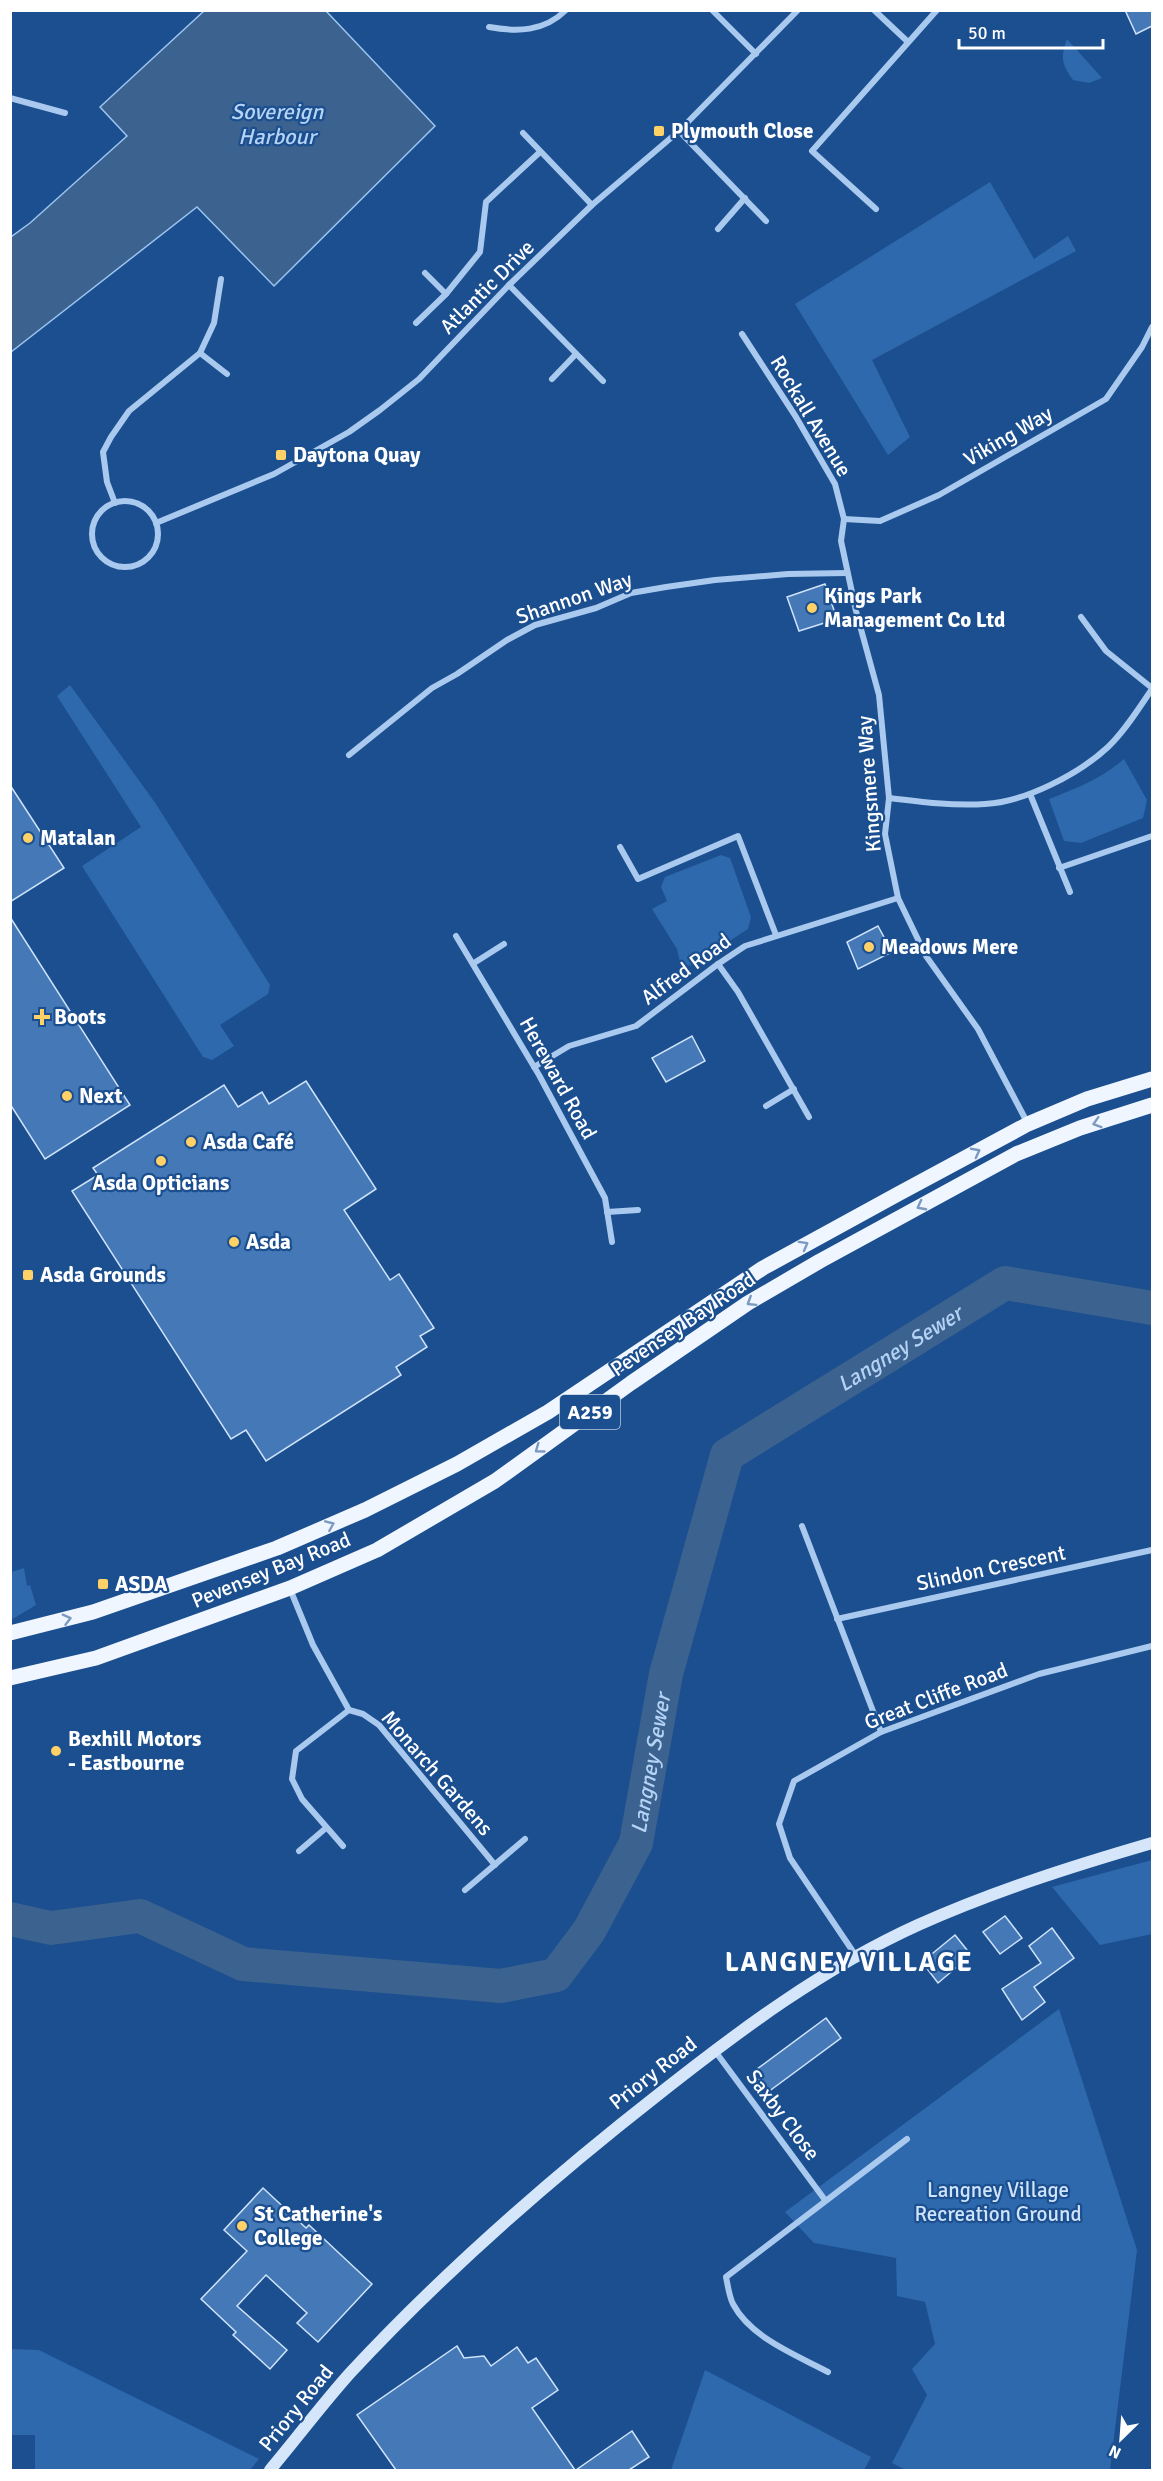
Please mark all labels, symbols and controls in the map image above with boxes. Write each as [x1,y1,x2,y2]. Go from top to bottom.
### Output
scale bar [959,12,1103,50]
text: 50 m [968,22,1006,44]
water label: Sovereign Harbour [231,98,324,150]
place label: Plymouth Close [671,118,813,144]
marker: Plymouth Close [652,124,666,138]
street label: Atlantic Drive [434,234,540,340]
street label: Rockall Avenue [765,351,857,481]
street label: Viking Way [959,400,1057,472]
place label: Daytona Quay [293,442,421,468]
marker: Daytona Quay [274,448,288,462]
street label: Shannon Way [513,566,636,630]
place label: Kings Park Management Co Ltd [824,583,1005,633]
marker: Kings Park Management Co Ltd [805,601,819,615]
street label: Kingsmere Way [851,715,887,853]
place label: Matalan [40,825,116,851]
marker: Matalan [21,831,35,845]
street label: Alfred Road [636,928,736,1010]
place label: Meadows Mere [881,934,1018,960]
marker: Meadows Mere [862,940,876,954]
place label: Boots [54,1004,106,1030]
marker: Boots [35,1010,49,1024]
street label: Hereward Road [514,1012,602,1144]
place label: Next [79,1083,123,1109]
marker: Next [60,1089,74,1103]
one-way arrow [1092,1116,1103,1128]
place label: Asda Café [203,1129,294,1155]
marker: Asda Café [184,1135,198,1149]
one-way arrow [969,1148,980,1159]
marker: Asda Opticians [154,1154,168,1168]
place label: Asda Opticians [93,1170,229,1196]
one-way arrow [917,1199,927,1210]
place label: Asda [246,1229,291,1255]
marker: Asda [227,1235,241,1249]
one-way arrow [798,1241,808,1252]
place label: Asda Grounds [40,1262,166,1288]
street label: Pevensey Bay Road [606,1266,760,1382]
marker: Asda Grounds [21,1268,35,1282]
one-way arrow [747,1294,757,1306]
water label: Langney Sewer [832,1298,970,1397]
road number: A259 [560,1395,620,1429]
one-way arrow [535,1442,546,1453]
one-way arrow [323,1520,334,1532]
street label: Pevensey Bay Road [188,1526,354,1614]
street label: Slindon Crescent [914,1539,1068,1597]
place label: ASDA [115,1571,168,1597]
marker: ASDA [96,1577,110,1591]
one-way arrow [62,1613,72,1626]
street label: Great Cliffe Road [861,1657,1011,1735]
water label: Langney Sewer [625,1689,677,1836]
street label: Monarch Gardens [376,1705,498,1841]
place label: Bexhill Motors - Eastbourne [68,1726,201,1776]
marker: Bexhill Motors - Eastbourne [49,1744,63,1758]
district label: LANGNEY VILLAGE [725,1946,973,1979]
street label: Priory Road [604,2031,702,2115]
street label: Saxby Close [740,2065,826,2165]
park label: Langney Village Recreation Ground [914,2177,1082,2227]
place label: St Catherine's College [254,2201,382,2251]
marker: St Catherine's College [235,2219,249,2233]
street label: Priory Road [253,2359,339,2457]
north arrow [1091,2409,1151,2469]
text: N [1106,2440,1124,2463]

